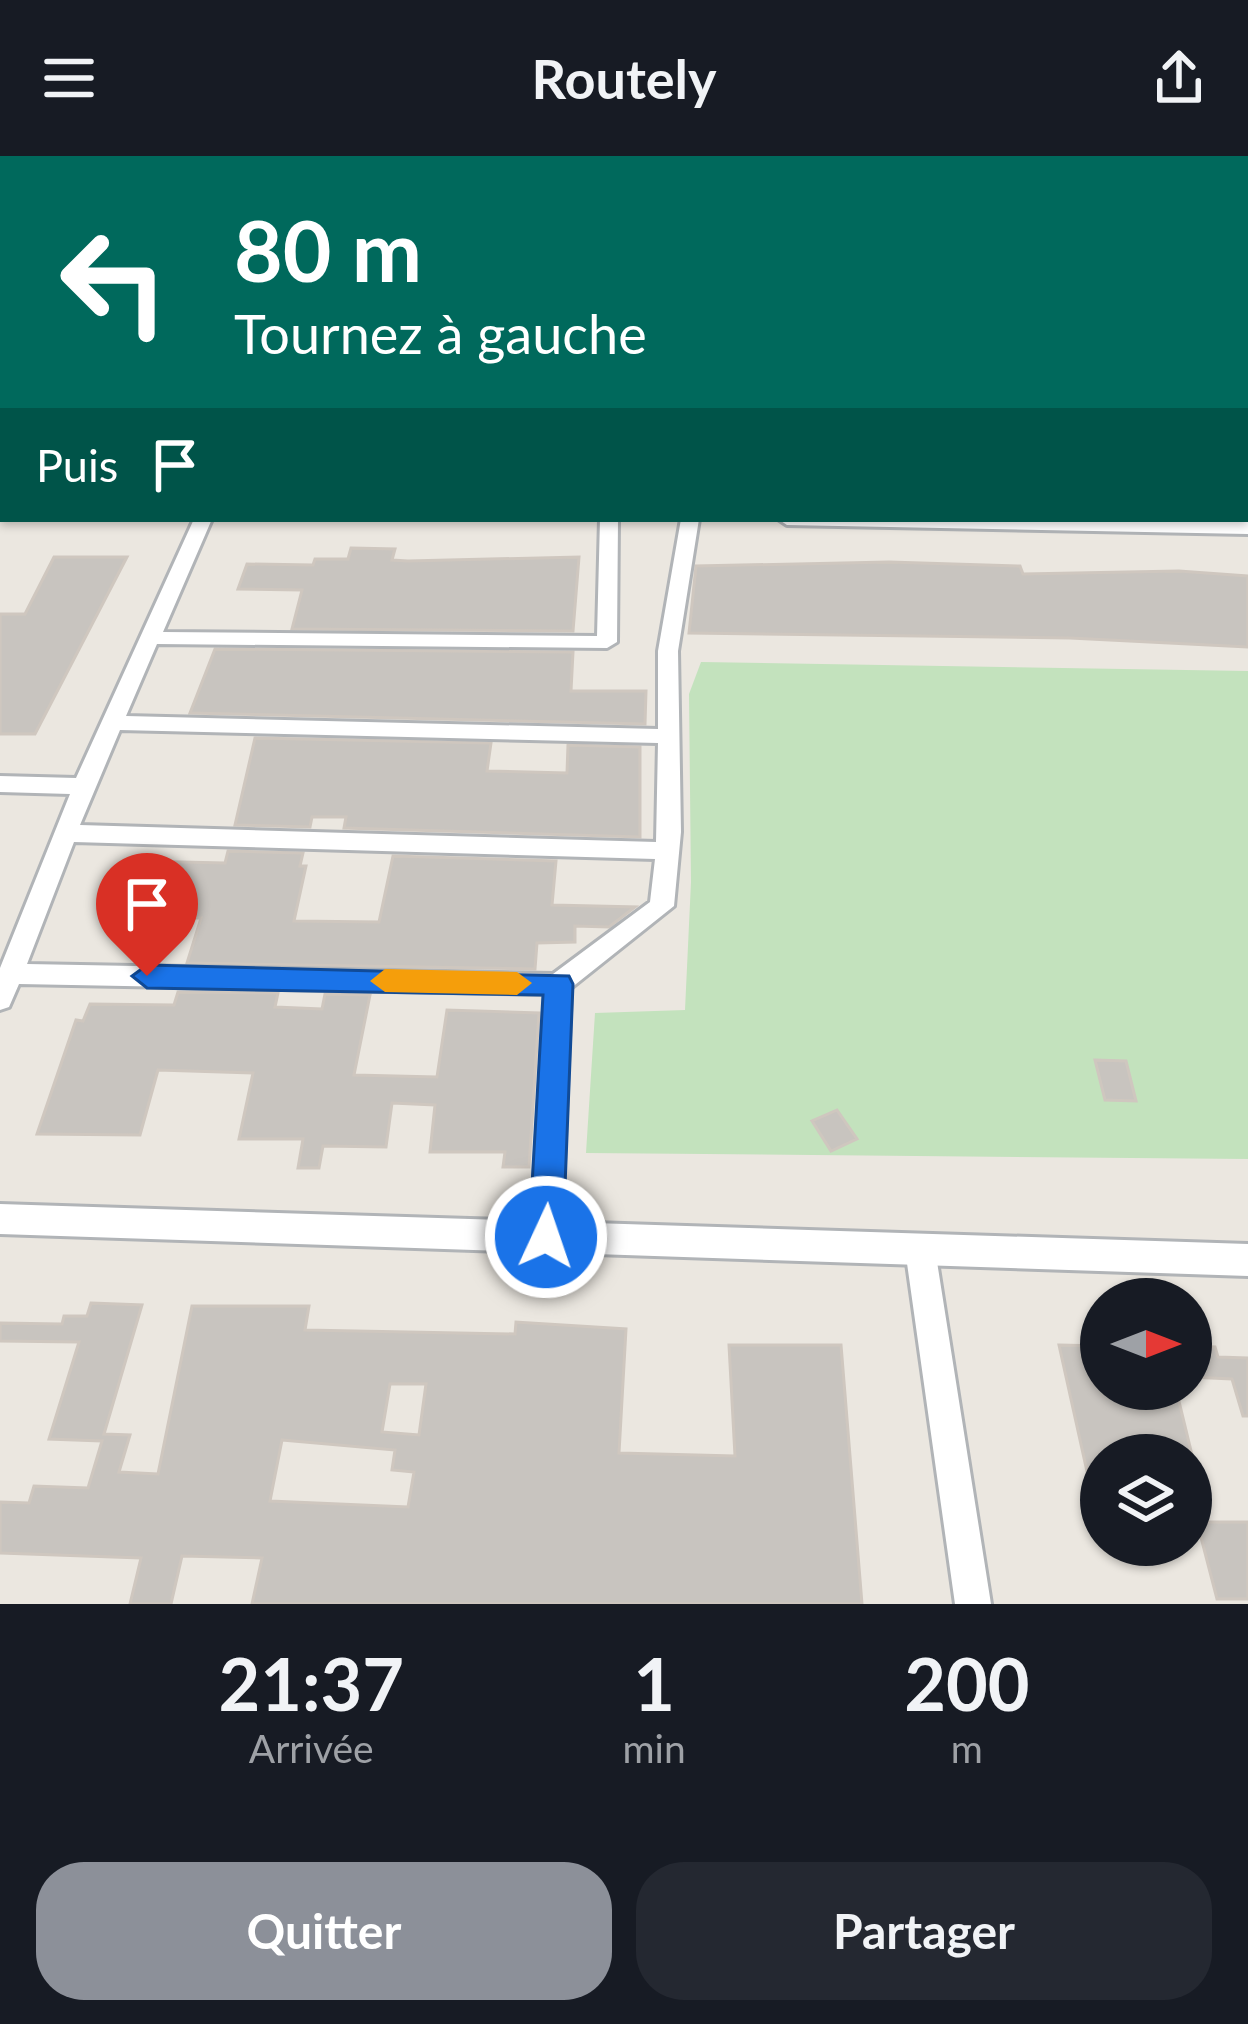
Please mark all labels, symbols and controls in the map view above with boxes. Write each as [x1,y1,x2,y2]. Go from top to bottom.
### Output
icon: menu [36,45,102,111]
icon: share [1146,45,1212,111]
text: Routely [531,46,717,111]
text: 80 m [234,199,422,300]
icon: left [36,204,192,360]
text: Tournez à gauche [234,301,647,366]
icon: arrive [142,432,208,498]
text: Puis [36,438,118,492]
pin [96,853,198,976]
icon: arrive [114,871,180,937]
position arrow [483,1174,609,1300]
north arrow [1080,1278,1212,1410]
map controls [1080,1278,1212,1566]
button: layers [1080,1434,1212,1566]
text: 21:37 [218,1640,404,1726]
text: 1 [633,1640,675,1726]
text: 200 [904,1640,1029,1726]
text: Arrivée [249,1725,374,1771]
text: min [623,1725,686,1771]
text: m [951,1725,983,1771]
button: Quitter [36,1862,612,2000]
button: Partager [636,1862,1212,2000]

